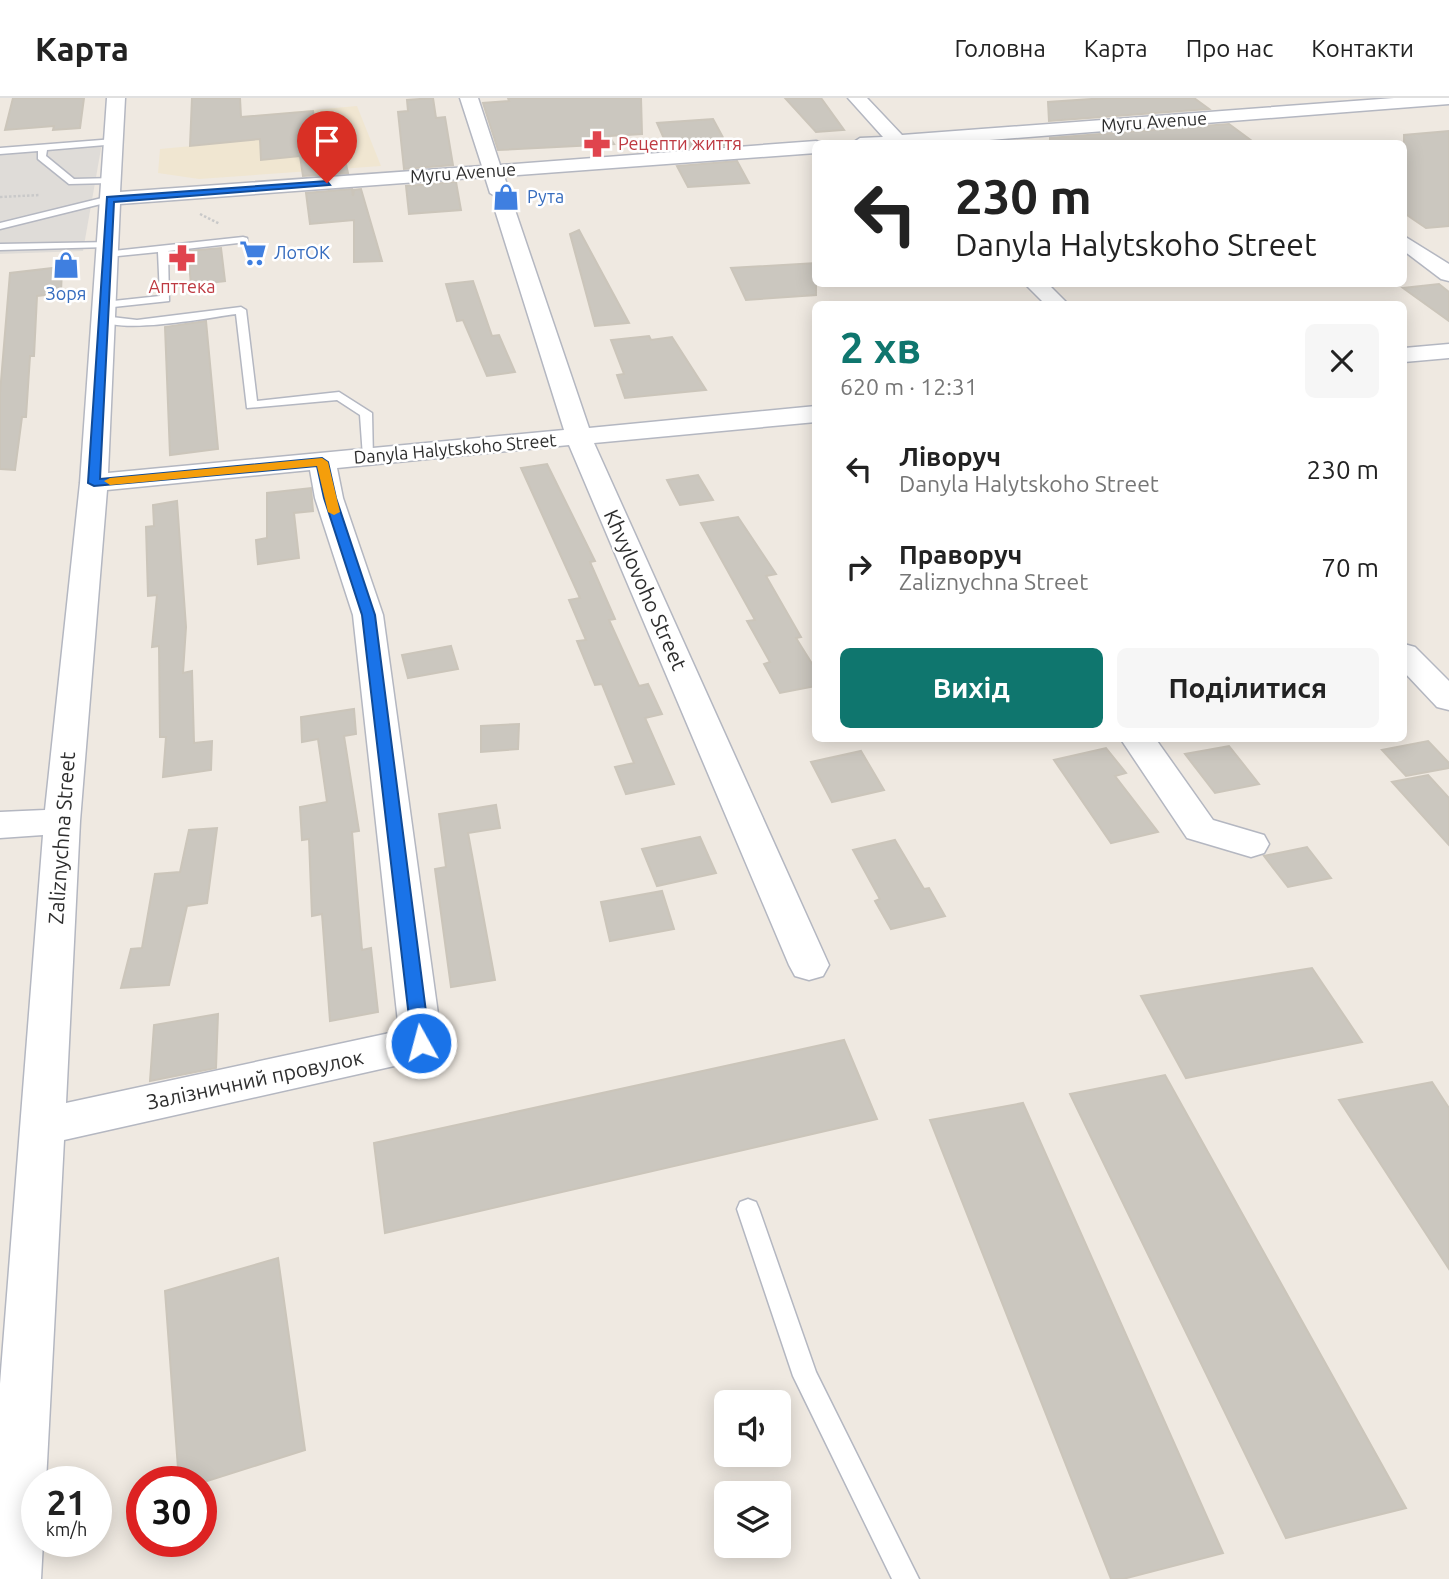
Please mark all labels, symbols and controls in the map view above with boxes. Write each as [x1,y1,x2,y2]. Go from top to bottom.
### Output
text: Карта [35,30,129,67]
text: Головна [954,35,1046,62]
text: Карта [1084,35,1148,62]
text: Про нас [1186,35,1273,62]
text: Контакти [1311,35,1414,62]
street label: Myru Avenue [1100,107,1208,135]
pin [297,111,357,183]
icon: arrive [308,122,346,160]
pharmacy icon: Рецепти життя [582,129,612,159]
place label: Рецепти життя [618,133,742,153]
street label: Myru Avenue [409,158,517,186]
icon: left [840,168,931,259]
text: 230 m [955,168,1092,223]
shop icon: Рута [491,182,521,212]
place label: Рута [527,186,564,206]
text: Danyla Halytskoho Street [955,226,1317,262]
supermarket icon: ЛотОК [238,238,268,268]
place label: ЛотОК [274,242,330,262]
pharmacy icon: Апттека [167,243,197,273]
shop icon: Зоря [51,250,81,280]
place label: Апттека [149,276,215,296]
place label: Зоря [46,283,86,303]
text: 2 хв [840,324,921,371]
button: close [1305,324,1379,398]
text: 620 m · 12:31 [840,374,978,399]
street label: Danyla Halytskoho Street [353,429,557,467]
text: Ліворуч [899,442,1001,471]
icon: left [840,450,878,488]
text: 230 m [1307,455,1379,484]
text: Danyla Halytskoho Street [899,471,1159,496]
street label: Khvylovoho Street [600,505,692,674]
text: Праворуч [899,540,1022,569]
icon: right [840,548,878,586]
text: 70 m [1321,553,1379,582]
text: Zaliznychna Street [899,569,1088,594]
button: Вихід [840,648,1103,728]
button: Поділитися [1117,648,1379,728]
street label: Zaliznychna Street [43,751,79,925]
position arrow [384,1006,458,1080]
street label: Залізничний провулок [144,1044,366,1114]
map controls [714,1390,791,1558]
button: sound [714,1390,791,1467]
speed limit sign: 30 [126,1466,217,1557]
button: layers [714,1481,791,1558]
text: 21 [47,1482,86,1522]
text: km/h [46,1519,87,1539]

